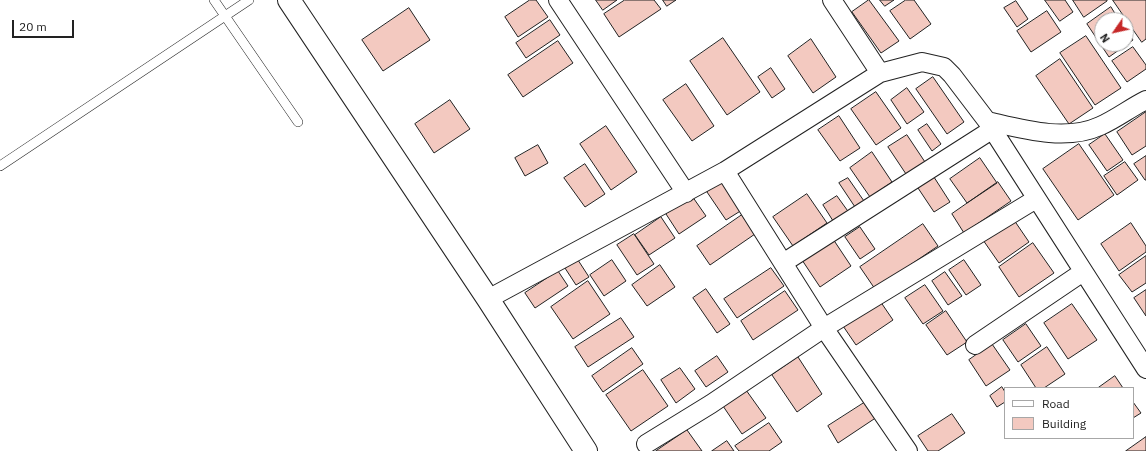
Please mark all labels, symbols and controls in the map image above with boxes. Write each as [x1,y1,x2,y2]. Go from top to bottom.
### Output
scale bar [14,12,76,38]
north arrow [1094,12,1134,52]
text: 20 m [19,19,47,34]
text: N [1097,31,1113,45]
legend [1004,387,1134,439]
text: Road [1042,396,1070,411]
text: Building [1042,416,1086,431]

